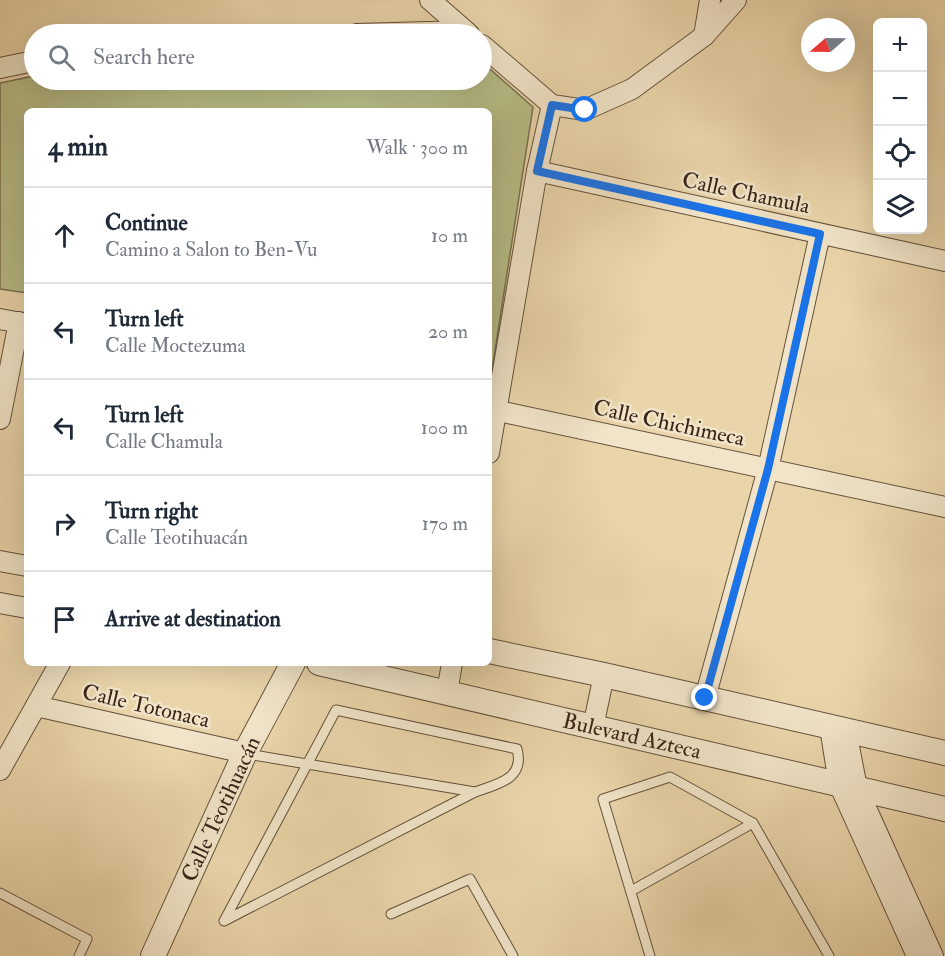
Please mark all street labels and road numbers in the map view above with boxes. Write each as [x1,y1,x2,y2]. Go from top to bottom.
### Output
street label: Calle Chamula [680,166,813,220]
street label: Calle Chichimeca [591,393,748,453]
street label: Calle Totonaca [79,678,213,734]
street label: Bulevard Azteca [560,706,705,766]
street label: Calle Teotihuacán [175,732,267,886]

